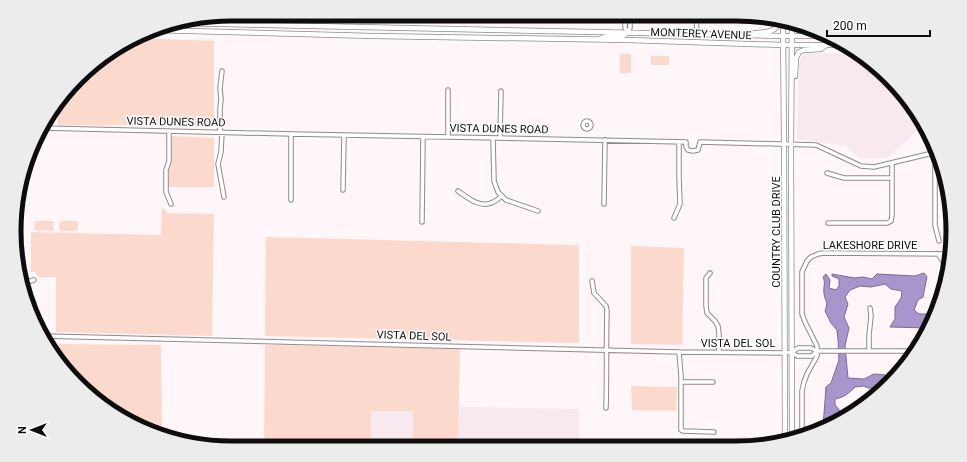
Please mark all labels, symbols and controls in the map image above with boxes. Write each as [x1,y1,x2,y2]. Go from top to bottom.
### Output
scale bar [827,12,930,38]
text: 200 m [833,19,867,33]
street label: MONTEREY AVENUE [650,26,752,42]
street label: VISTA DUNES ROAD [126,115,226,129]
street label: VISTA DUNES ROAD [449,122,549,136]
street label: COUNTRY CLUB DRIVE [770,176,783,288]
street label: LAKESHORE DRIVE [823,239,917,252]
street label: VISTA DEL SOL [376,328,452,344]
street label: VISTA DEL SOL [701,337,775,350]
north arrow [12,410,52,450]
text: N [16,426,29,434]

